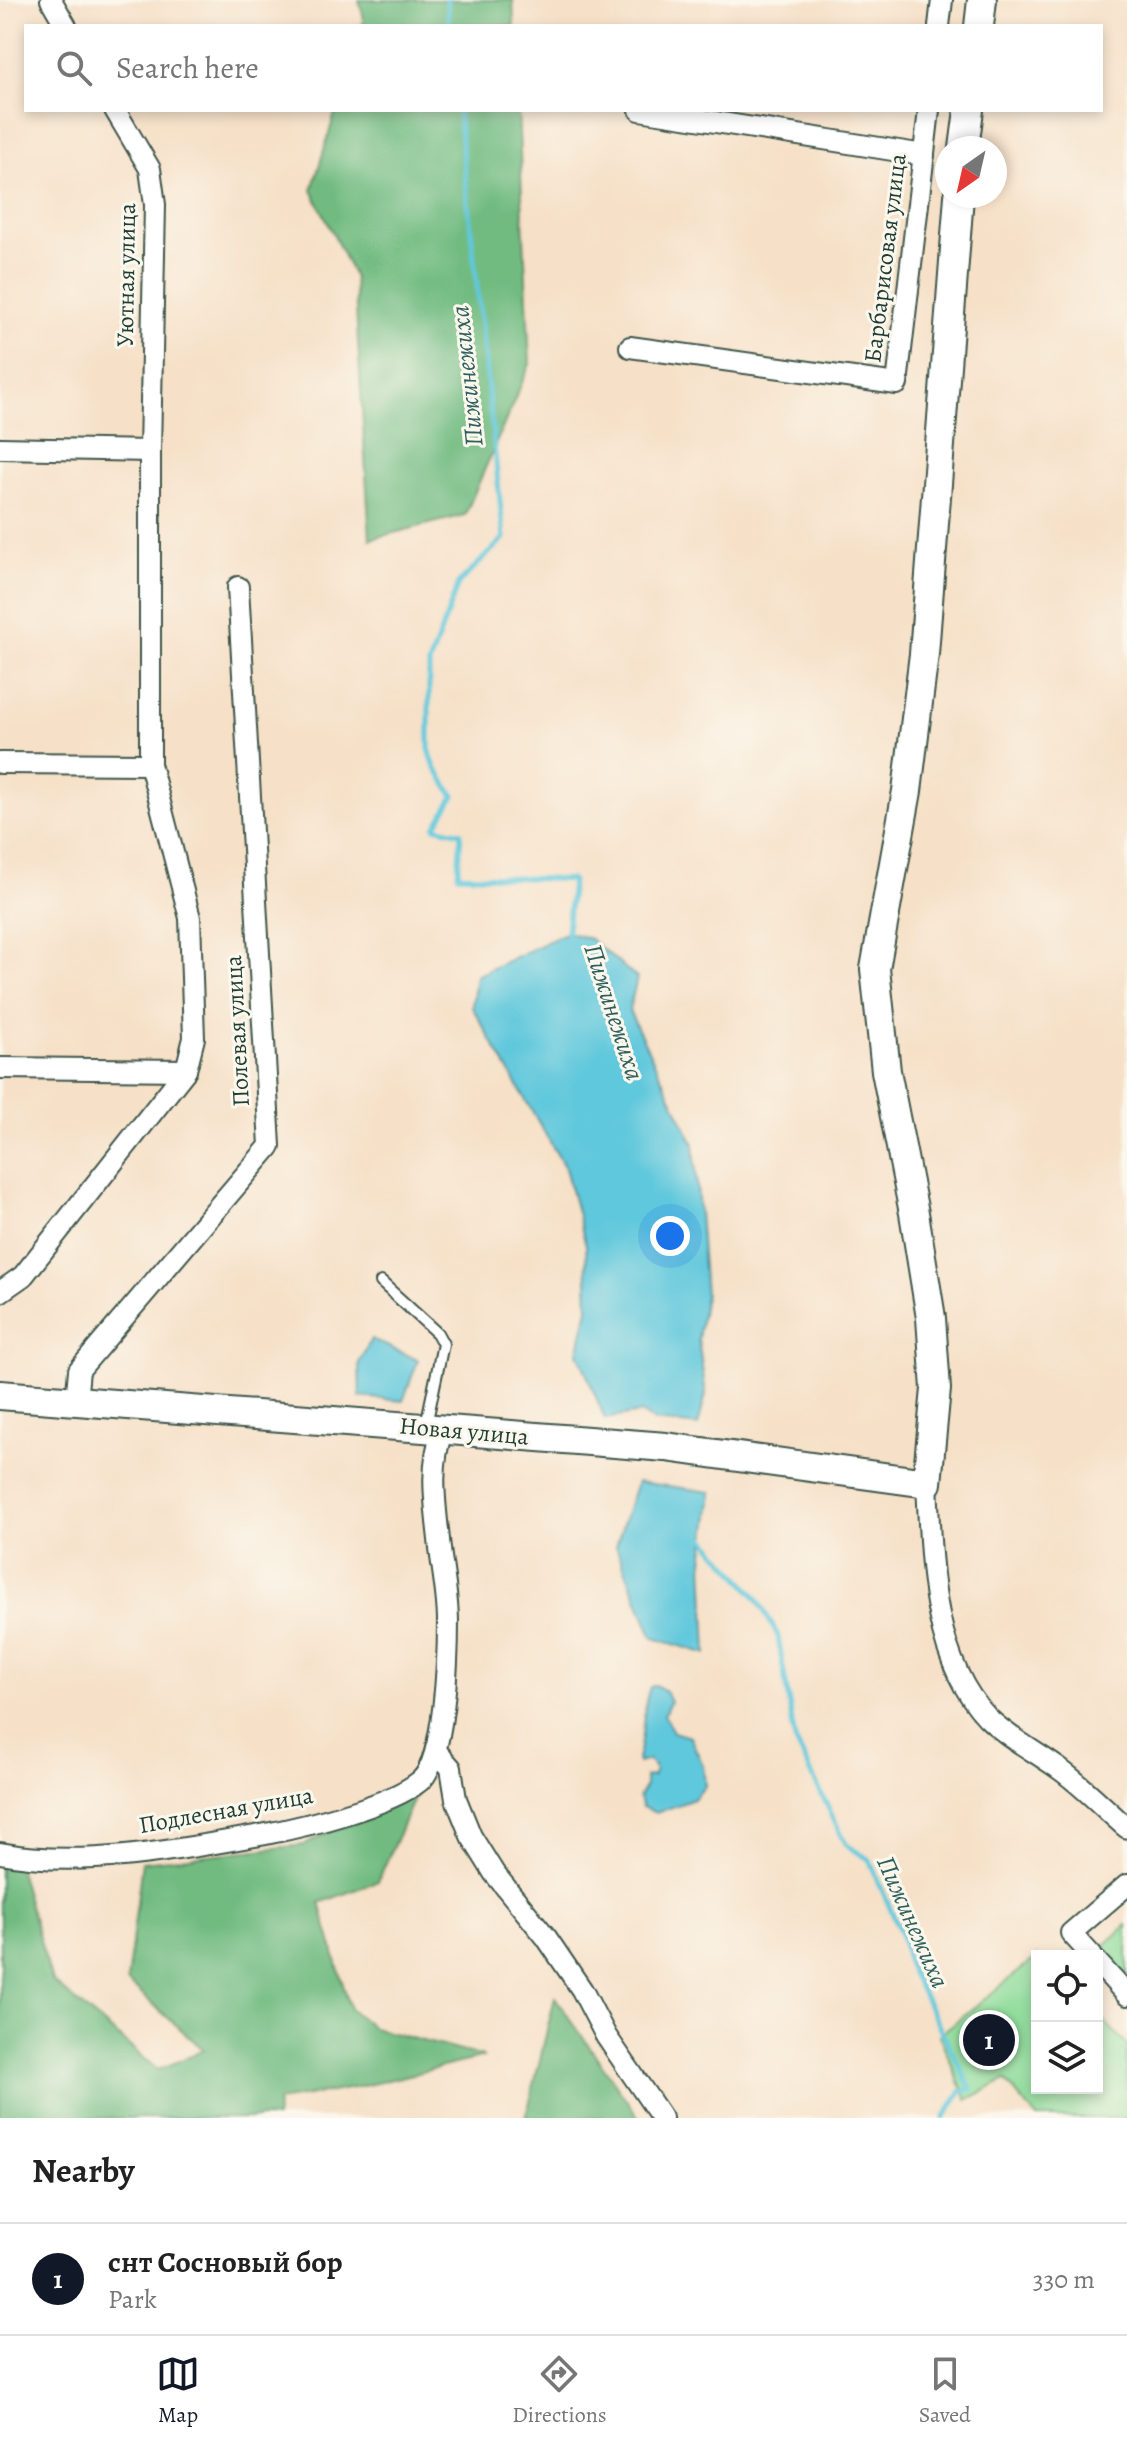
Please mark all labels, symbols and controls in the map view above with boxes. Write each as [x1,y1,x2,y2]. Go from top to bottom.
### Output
search box [24,24,1103,112]
icon: search [52,46,96,90]
text: Search here [116,48,259,88]
north arrow [935,136,1007,208]
street label: Барбарисовая улица [856,152,914,364]
street label: Уютная улица [109,203,143,347]
water label: Пижинежиха [442,304,492,448]
water label: Пижинежиха [575,939,653,1085]
street label: Полевая улица [217,954,257,1108]
your location [650,1216,690,1256]
street label: Новая улица [398,1409,530,1453]
street label: Подлесная улица [136,1779,316,1841]
water label: Пижинежиха [868,1850,958,1994]
map controls [1031,1950,1103,2094]
button: locate [1031,1950,1103,2022]
pin: 1 [963,2010,1015,2070]
button: layers [1031,2022,1103,2094]
text: Nearby [32,2147,135,2194]
text: снт Сосновый бор [108,2242,342,2282]
text: 1 [53,2262,63,2297]
text: 330 m [1033,2262,1095,2297]
text: Park [108,2282,157,2317]
tab: Map [156,2352,200,2430]
tab: Directions [512,2352,607,2430]
tab: Saved [919,2352,971,2430]

